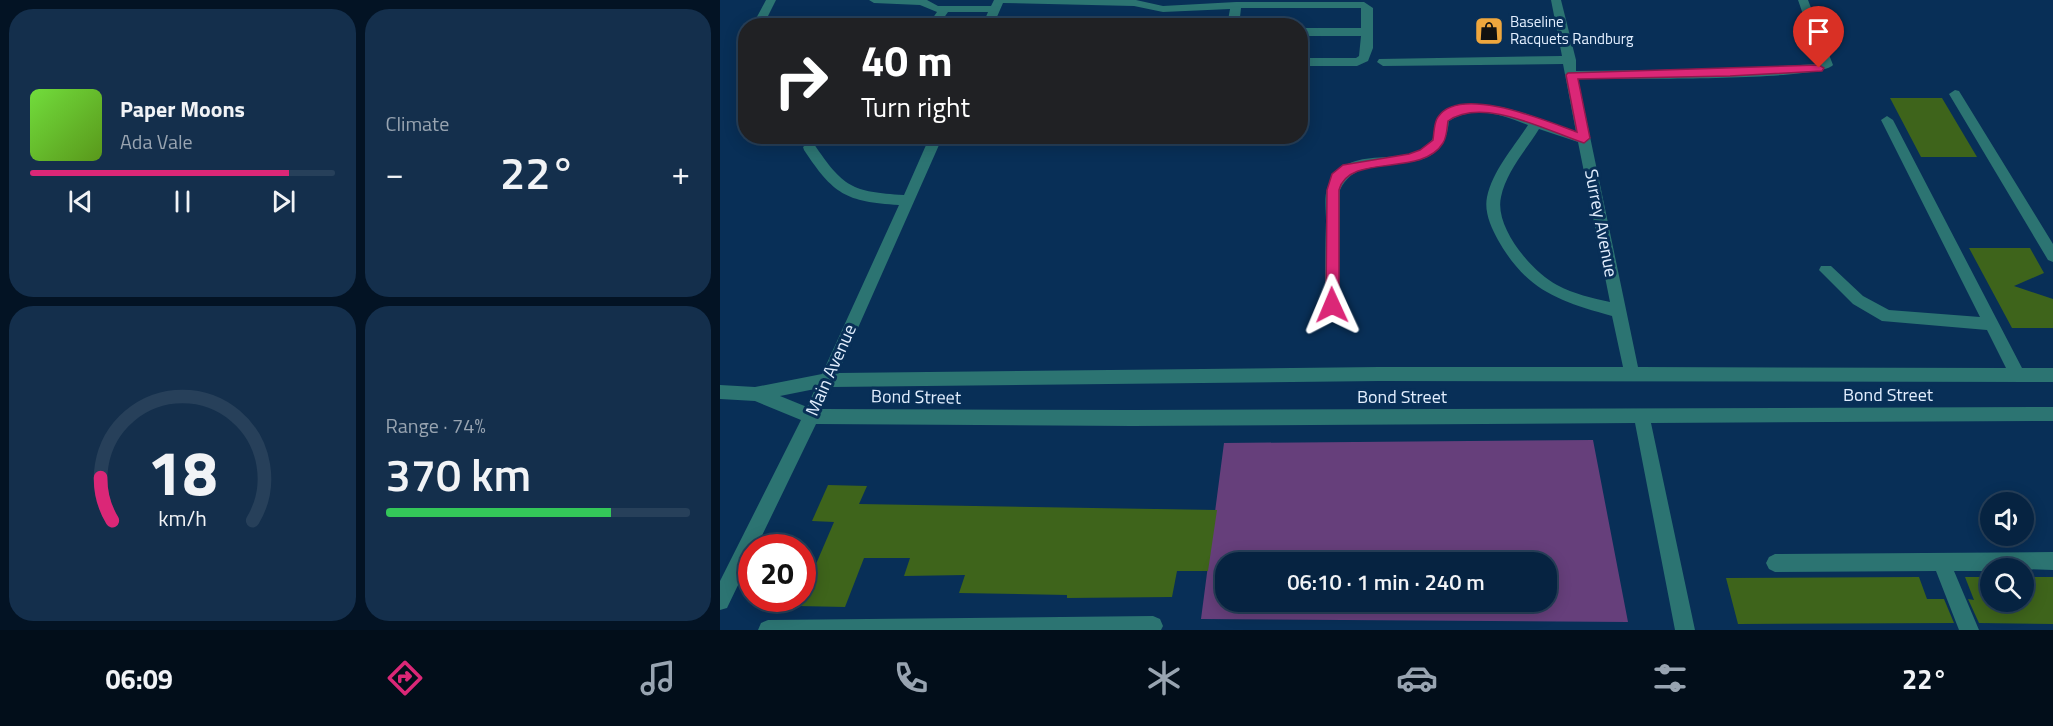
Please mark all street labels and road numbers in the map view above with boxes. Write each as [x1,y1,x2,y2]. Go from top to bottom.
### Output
street label: Surrey Avenue [1578,167,1625,279]
street label: Main Avenue [798,320,863,420]
street label: Bond Street [1843,381,1934,408]
street label: Bond Street [871,382,962,411]
street label: Bond Street [1357,383,1448,410]

